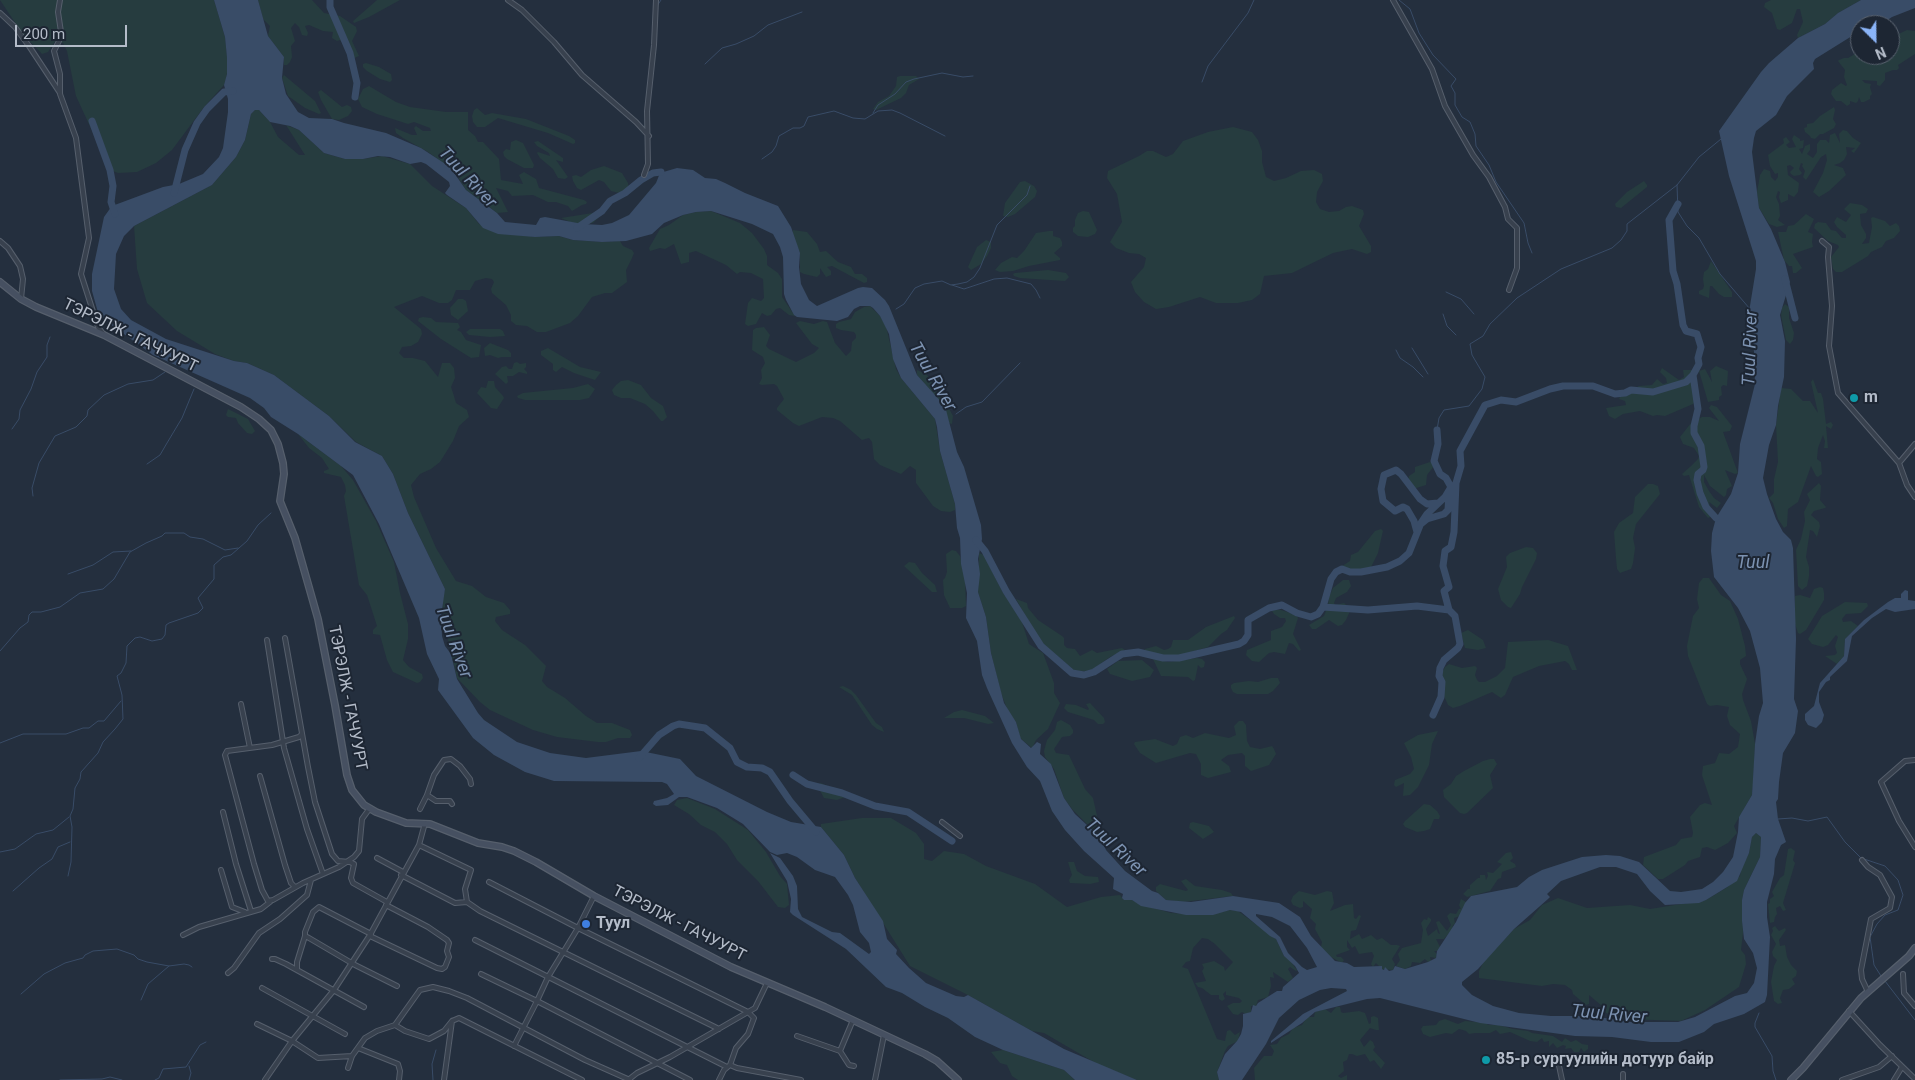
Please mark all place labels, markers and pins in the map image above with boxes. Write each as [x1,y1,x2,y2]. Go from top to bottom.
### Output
place label: m [1864,388,1878,408]
marker: m [1848,392,1860,404]
place label: Туул [596,914,630,934]
marker: Туул [580,918,592,930]
place label: 85-р сургуулийн дотуур байр [1496,1050,1714,1070]
marker: 85-р сургуулийн дотуур байр [1480,1054,1492,1066]

